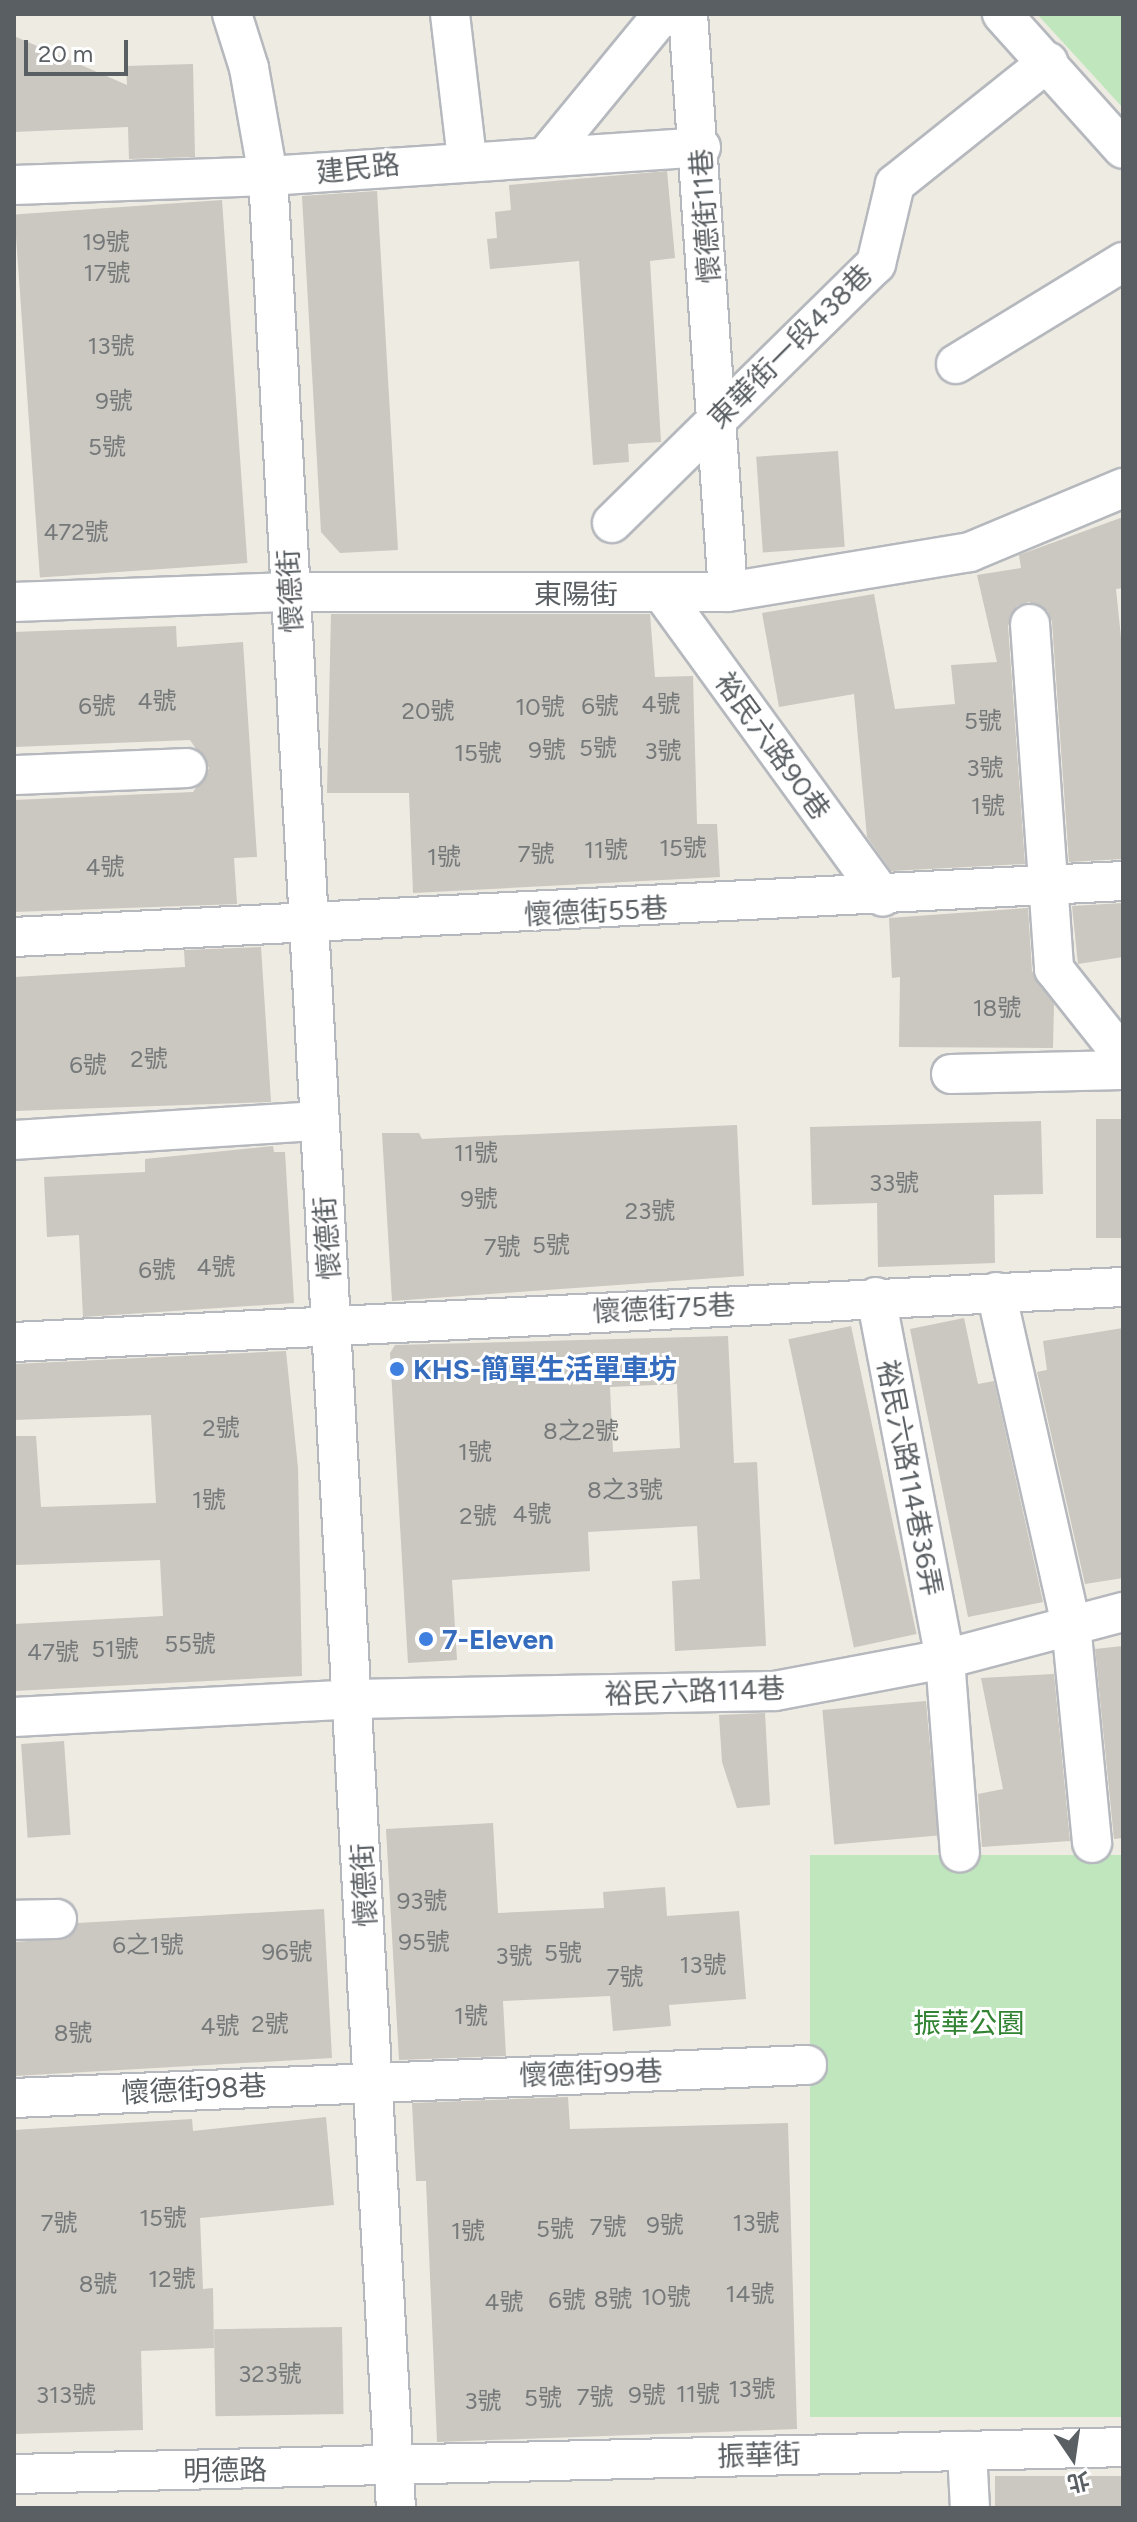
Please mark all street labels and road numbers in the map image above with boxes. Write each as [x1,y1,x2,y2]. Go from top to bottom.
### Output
street label: 建民路 [314,147,402,189]
street label: 懷德街11巷 [684,147,726,285]
street label: 東華街一段438巷 [701,257,879,435]
street label: 懷德街 [271,548,309,634]
street label: 東陽街 [534,577,618,611]
street label: 裕民六路90巷 [708,666,838,826]
street label: 懷德街55巷 [523,890,669,932]
street label: 懷德街 [307,1195,347,1281]
street label: 懷德街75巷 [592,1287,736,1329]
street label: 裕民六路114巷36弄 [871,1357,949,1599]
street label: 裕民六路114巷 [604,1671,786,1711]
street label: 懷德街 [345,1842,383,1928]
street label: 懷德街99巷 [519,2054,663,2092]
street label: 懷德街98巷 [121,2068,267,2110]
street label: 振華街 [716,2437,802,2473]
street label: 明德路 [183,2452,267,2488]

